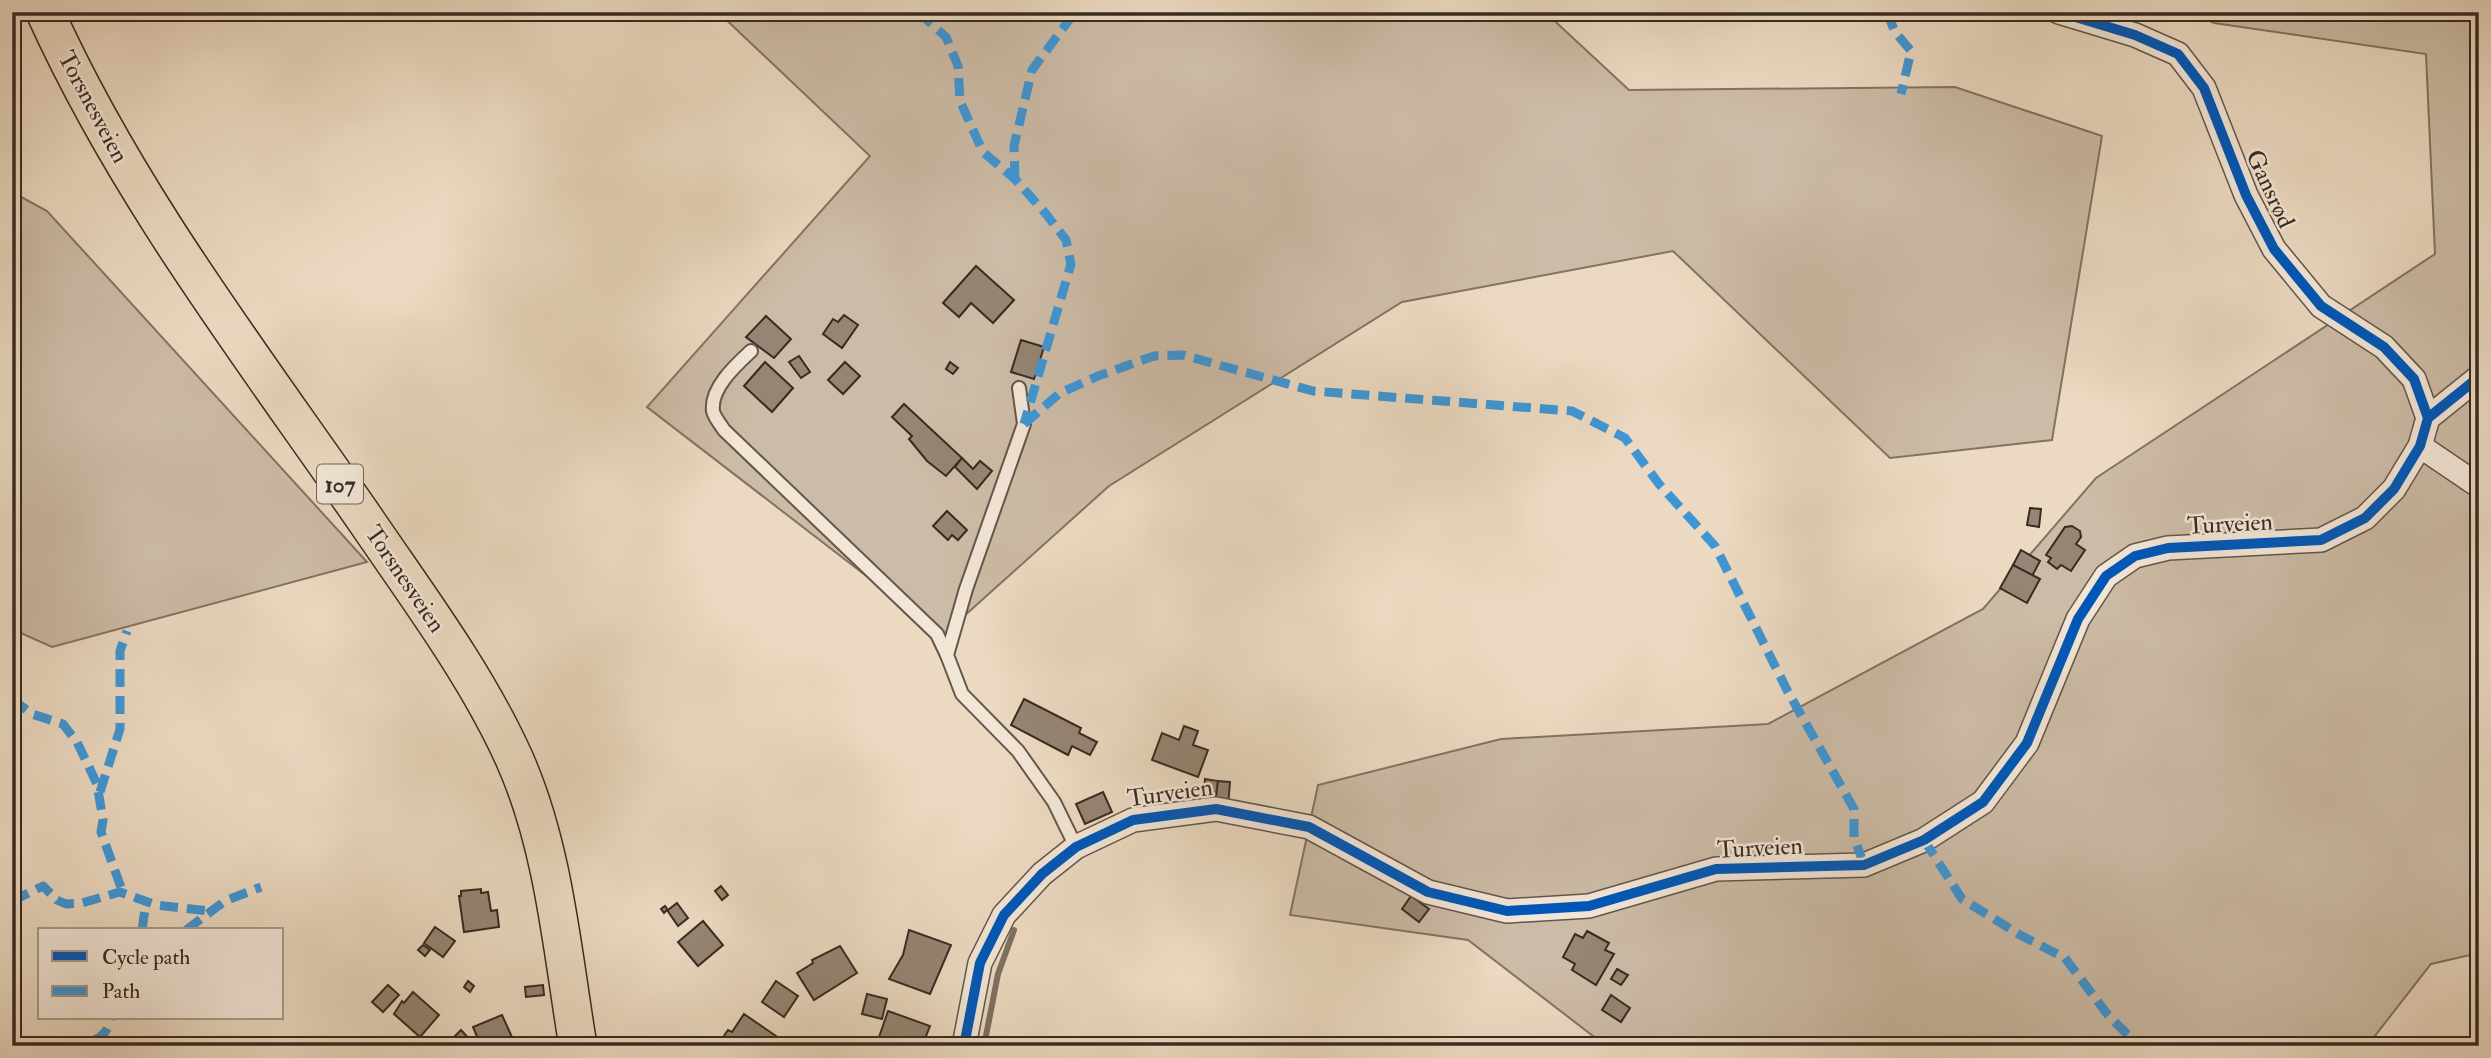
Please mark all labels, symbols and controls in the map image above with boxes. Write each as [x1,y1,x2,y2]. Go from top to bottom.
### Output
street label: Torsnesveien [50,45,136,169]
street label: Gansrød [2238,145,2302,233]
road number: 107 [317,464,363,504]
street label: Turveien [2186,506,2274,542]
street label: Torsnesveien [358,519,452,639]
street label: Turveien [1125,772,1215,814]
street label: Turveien [1716,830,1804,866]
legend [38,928,284,1020]
text: Cycle path [102,944,190,971]
text: Path [102,978,140,1005]

